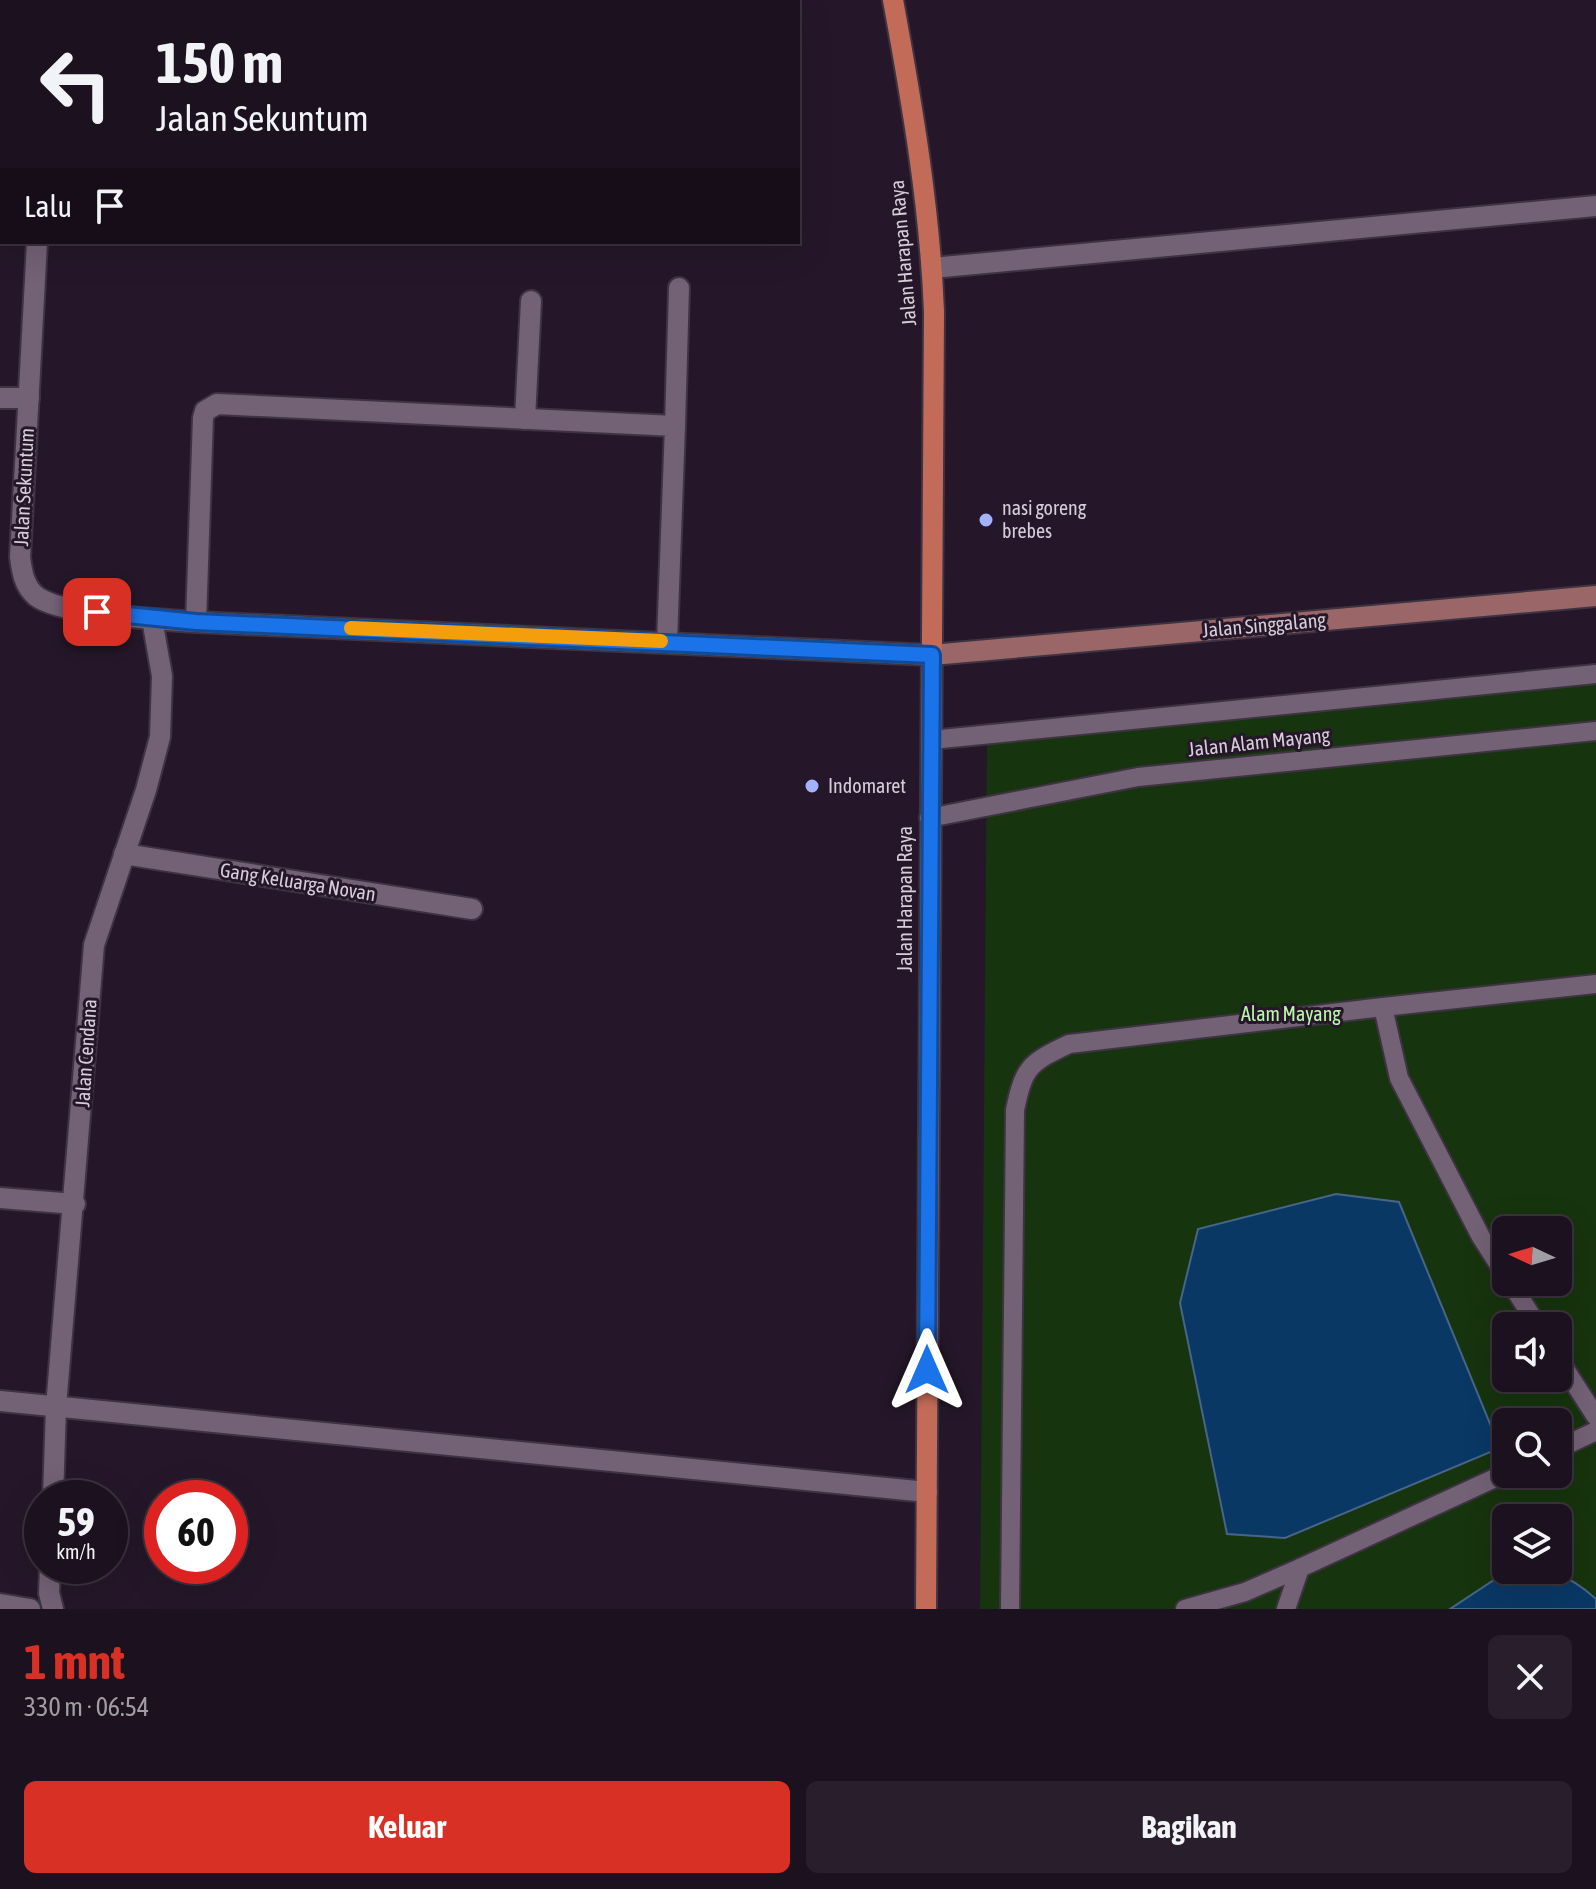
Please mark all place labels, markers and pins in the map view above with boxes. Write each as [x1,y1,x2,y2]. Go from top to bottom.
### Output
place label: nasi goreng brebes [1002,496,1087,542]
marker: nasi goreng brebes [977,511,995,529]
pin [63,578,131,646]
place label: Indomaret [828,774,906,797]
marker: Indomaret [803,777,821,795]

